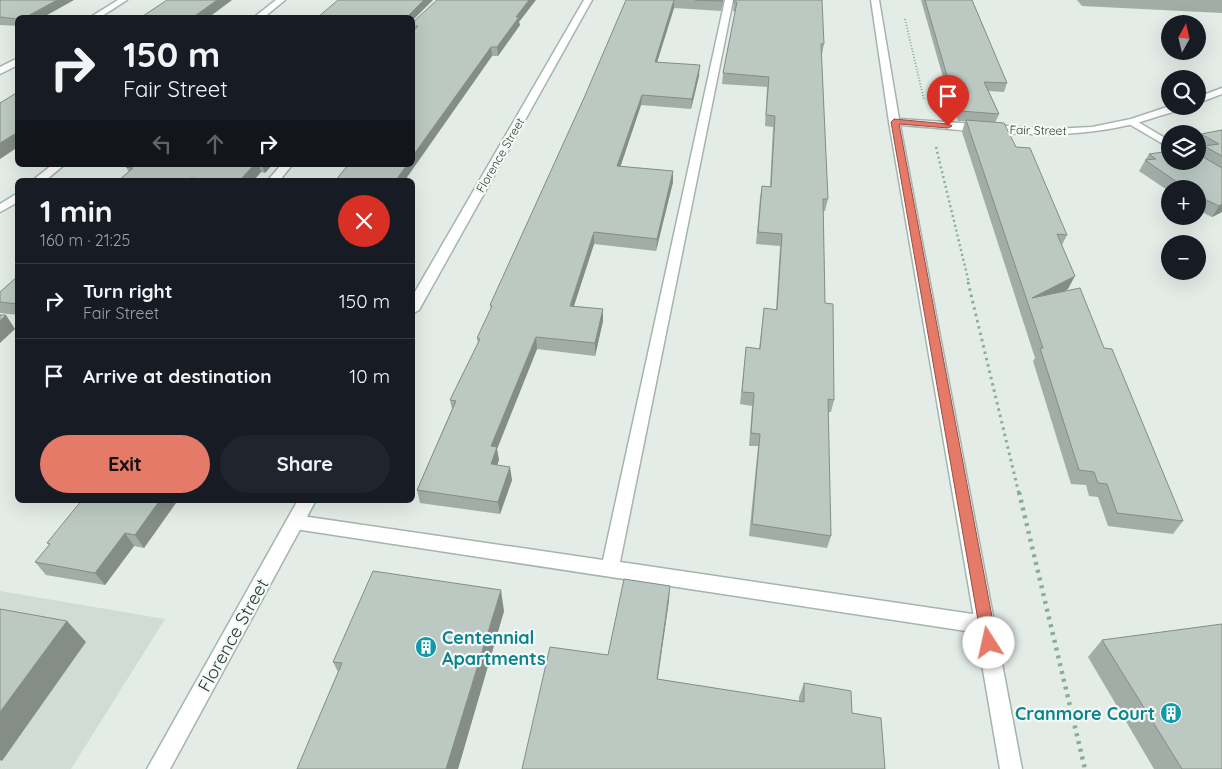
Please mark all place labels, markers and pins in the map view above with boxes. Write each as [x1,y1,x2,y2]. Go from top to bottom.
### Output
pin [927,75,969,126]
place label: Centennial Apartments [442,626,546,670]
building icon: Centennial Apartments [414,635,438,659]
building icon: Cranmore Court [1159,701,1183,725]
place label: Cranmore Court [1015,702,1155,725]

